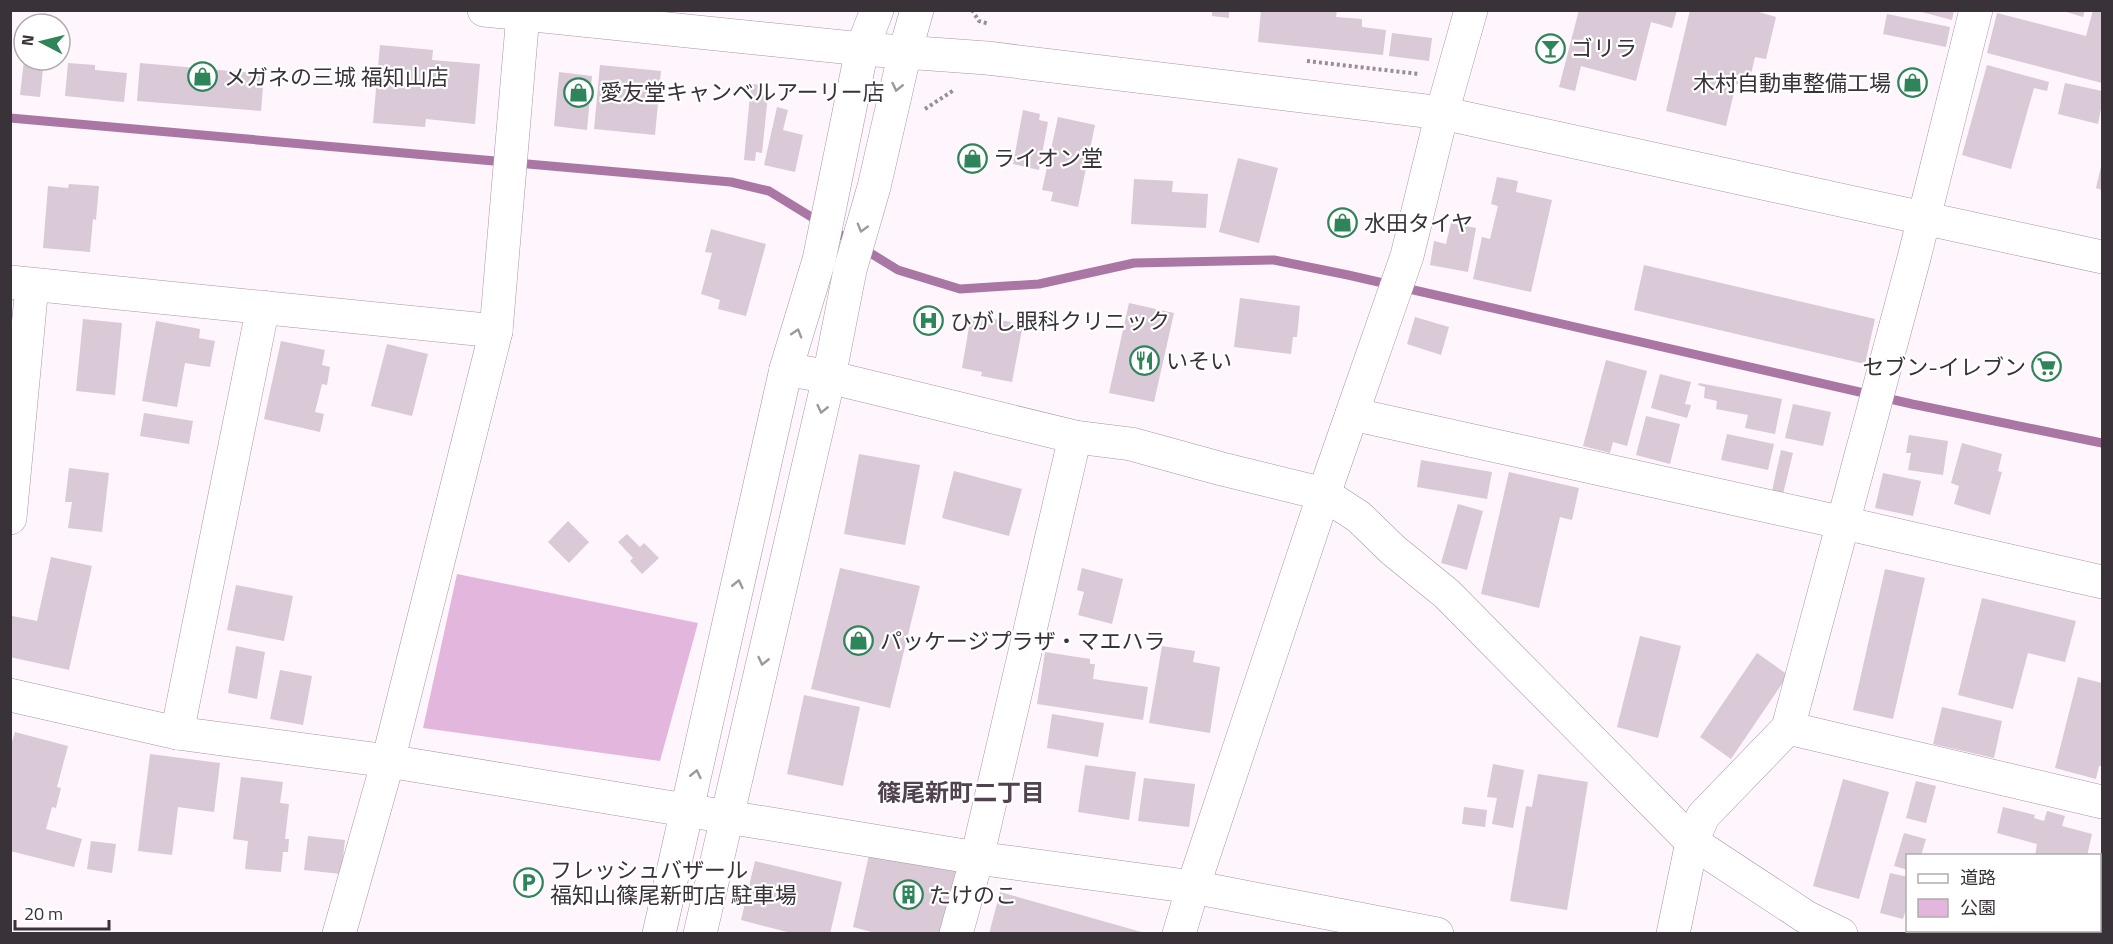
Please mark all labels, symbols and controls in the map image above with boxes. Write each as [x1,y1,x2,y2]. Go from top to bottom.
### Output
north arrow [12,12,72,72]
place label: ゴリラ [1571,31,1637,65]
bar icon: ゴリラ [1534,32,1566,64]
text: N [15,33,40,47]
place label: メガネの三城 福知山店 [224,60,449,94]
shop icon: メガネの三城 福知山店 [187,61,219,93]
place label: 木村自動車整備工場 [1693,66,1891,100]
shop icon: 木村自動車整備工場 [1896,67,1928,99]
place label: 愛友堂キャンベルアーリー店 [600,75,885,109]
shop icon: 愛友堂キャンベルアーリー店 [563,76,595,108]
one-way arrow [891,82,904,92]
place label: ライオン堂 [993,141,1103,175]
shop icon: ライオン堂 [956,142,988,174]
place label: 水田タイヤ [1364,206,1473,240]
shop icon: 水田タイヤ [1327,207,1359,239]
one-way arrow [857,222,869,233]
place label: ひがし眼科クリニック [950,304,1170,338]
hospital icon: ひがし眼科クリニック [913,305,945,337]
one-way arrow [790,328,802,339]
place label: いそい [1166,344,1232,378]
restaurant icon: いそい [1129,345,1161,377]
place label: セブン-イレブン [1862,350,2026,384]
supermarket icon: セブン-イレブン [2031,351,2063,383]
one-way arrow [816,404,829,414]
one-way arrow [731,579,744,589]
place label: パッケージプラザ・マエハラ [880,624,1166,658]
shop icon: パッケージプラザ・マエハラ [843,625,875,657]
one-way arrow [757,655,770,665]
one-way arrow [688,769,701,779]
district label: 篠尾新町二丁目 [877,774,1045,810]
place label: フレッシュバザール 福知山篠尾新町店 駐車場 [550,853,797,912]
legend [1906,854,2101,932]
text: 道路 [1960,864,1996,891]
parking icon: フレッシュバザール 福知山篠尾新町店 駐車場 [513,867,545,899]
place label: たけのこ [929,878,1017,912]
building icon: たけのこ [892,879,924,911]
scale bar [15,893,110,931]
text: 公園 [1960,894,1996,921]
text: 20 m [24,900,63,927]

